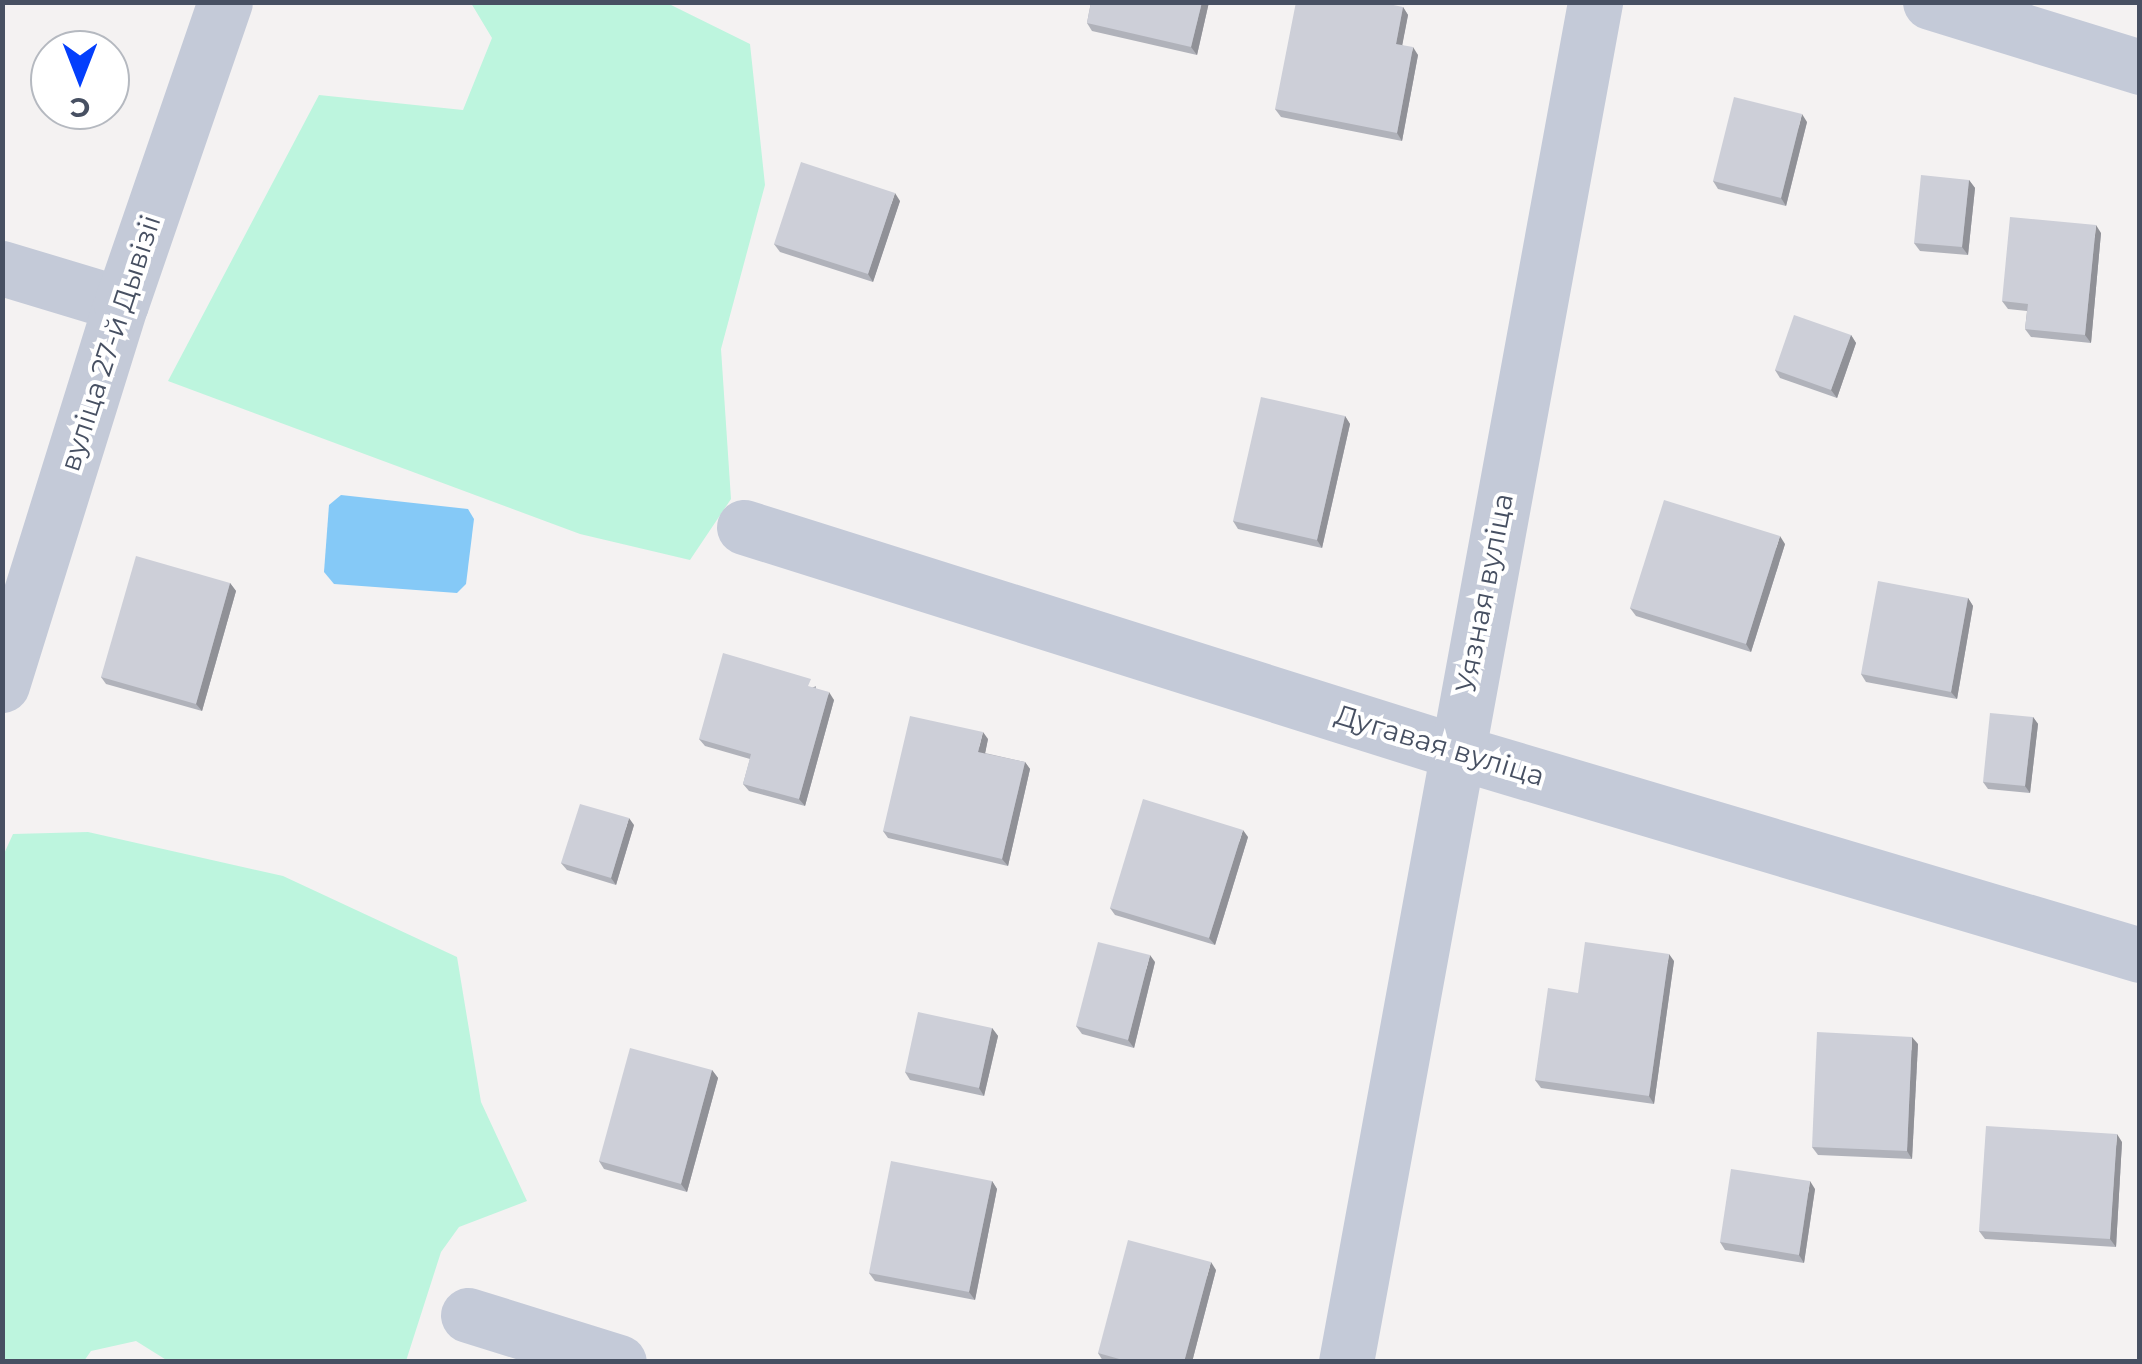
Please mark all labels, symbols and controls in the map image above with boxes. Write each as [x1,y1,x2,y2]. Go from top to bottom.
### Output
north arrow [30,30,130,130]
text: С [70,91,90,125]
street label: вуліца 27-й Дывізіі [53,211,167,475]
street label: Уязная вуліца [1448,490,1520,696]
street label: Дугавая вуліца [1331,697,1549,793]

